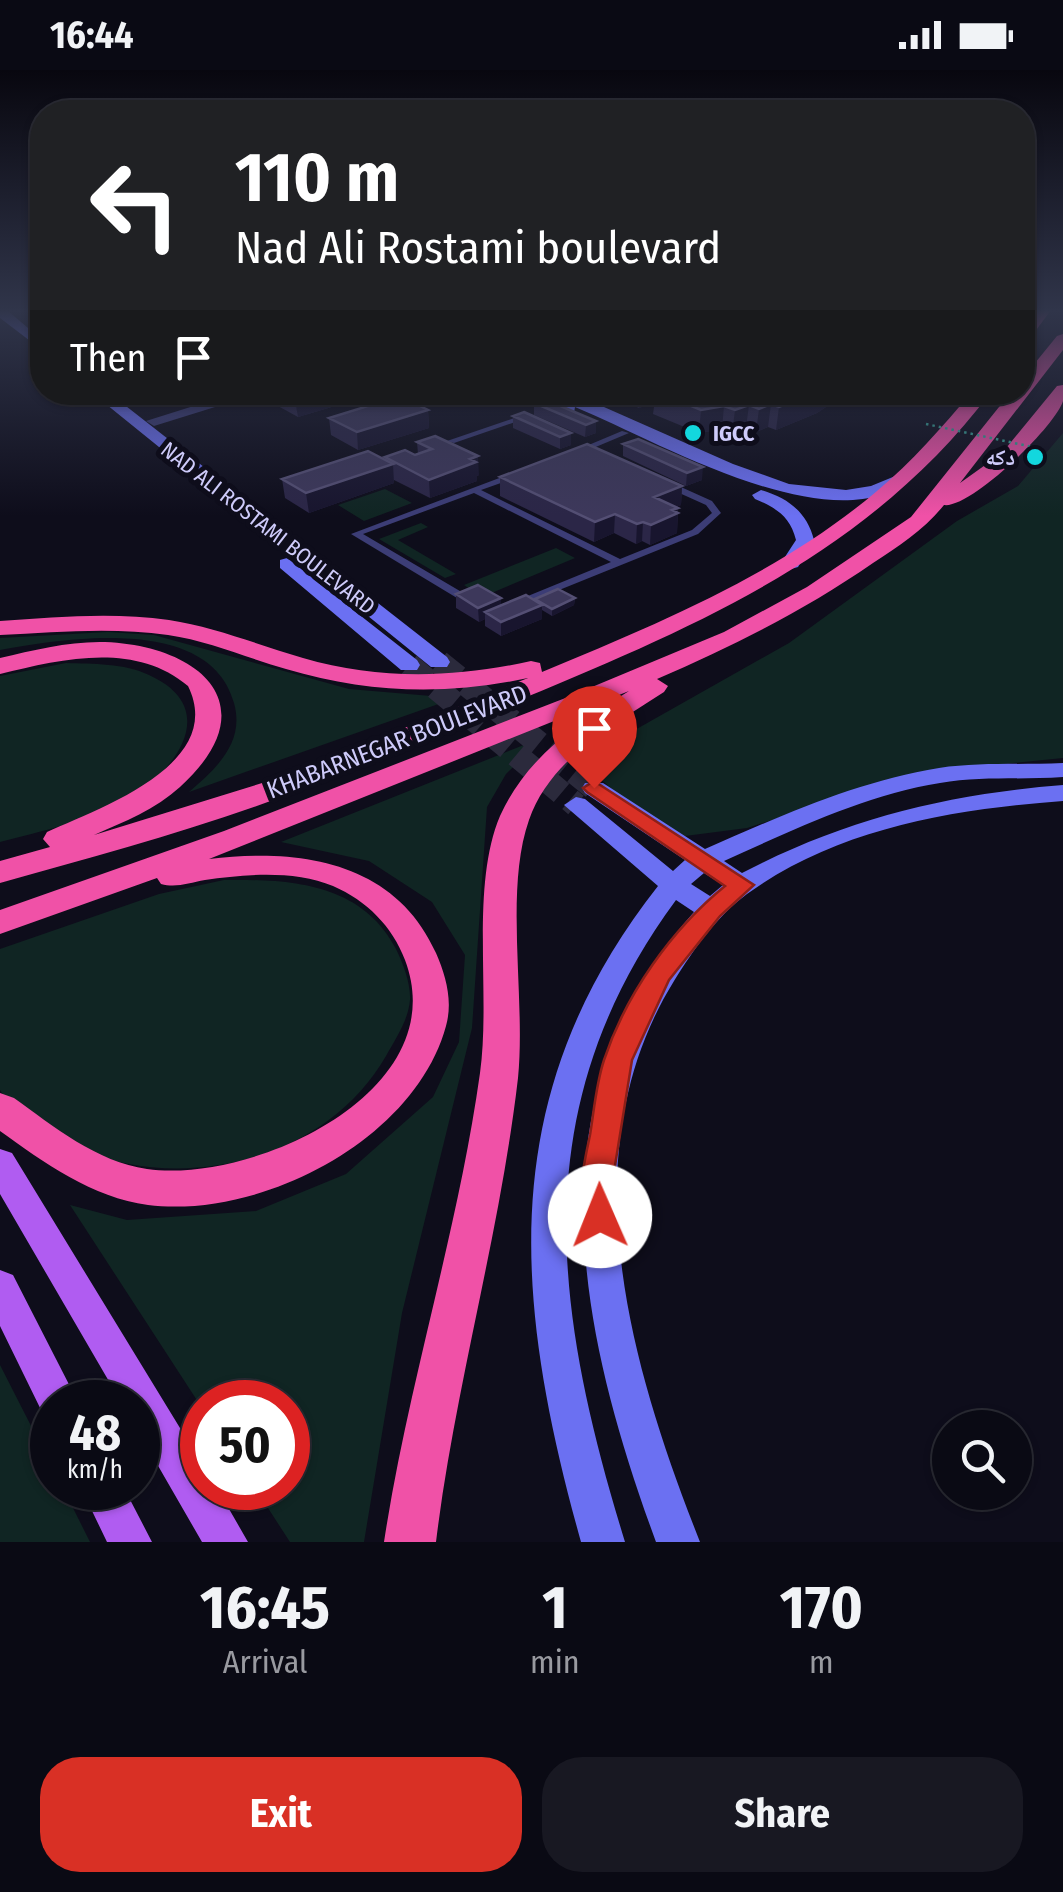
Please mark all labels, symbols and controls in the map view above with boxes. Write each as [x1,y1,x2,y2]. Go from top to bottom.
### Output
text: 16:44 [50,12,134,58]
text: 110 m [235,136,399,220]
icon: left [70,140,200,270]
text: Nad Ali Rostami boulevard [235,221,721,275]
icon: arrive [166,330,221,385]
text: Then [70,335,146,381]
place label: IGCC [713,420,755,447]
marker: IGCC [682,422,704,444]
street label: NAD ALI ROSTAMI BOULEVARD [155,436,381,620]
place label: دکه [985,444,1015,471]
marker: دکه [1024,446,1046,468]
street label: KHABARNEGAR BOULEVARD [263,679,531,805]
pin [552,686,637,789]
icon: arrive [567,701,622,756]
position arrow [548,1164,652,1268]
speed limit sign: 50 [180,1380,310,1510]
text: 48 [69,1403,121,1463]
map controls [932,1410,1032,1510]
button: search [932,1410,1032,1510]
text: km/h [67,1455,123,1485]
text: 16:45 [200,1572,330,1644]
text: 1 [542,1572,568,1644]
text: 170 [780,1572,863,1644]
text: Arrival [223,1643,307,1681]
text: min [530,1643,580,1681]
text: m [809,1643,834,1681]
button: Exit [40,1757,522,1872]
button: Share [542,1757,1023,1872]

